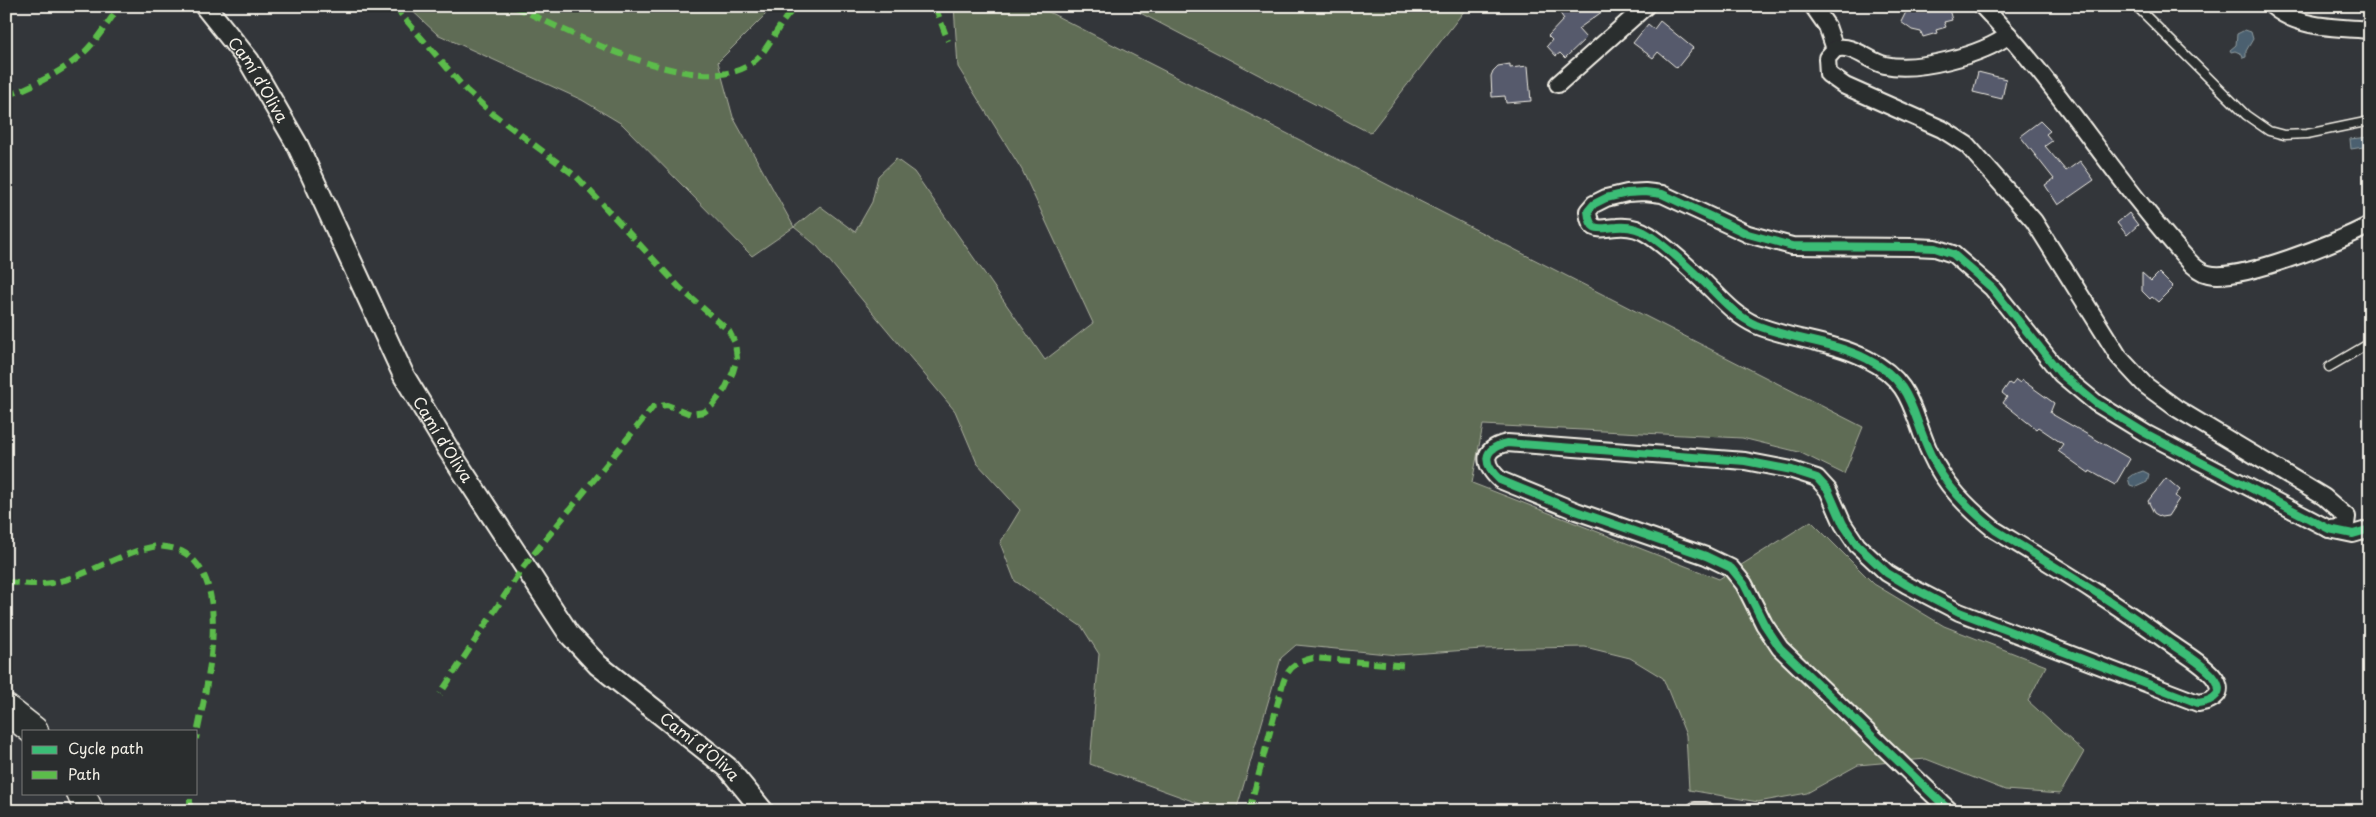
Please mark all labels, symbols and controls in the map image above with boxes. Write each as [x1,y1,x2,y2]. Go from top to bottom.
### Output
street label: Camí d’Oliva [223,31,295,127]
street label: Camí d’Oliva [408,391,480,487]
street label: Camí d’Oliva [655,705,746,785]
legend [22,730,198,794]
text: Cycle path [68,736,144,759]
text: Path [68,762,100,785]

